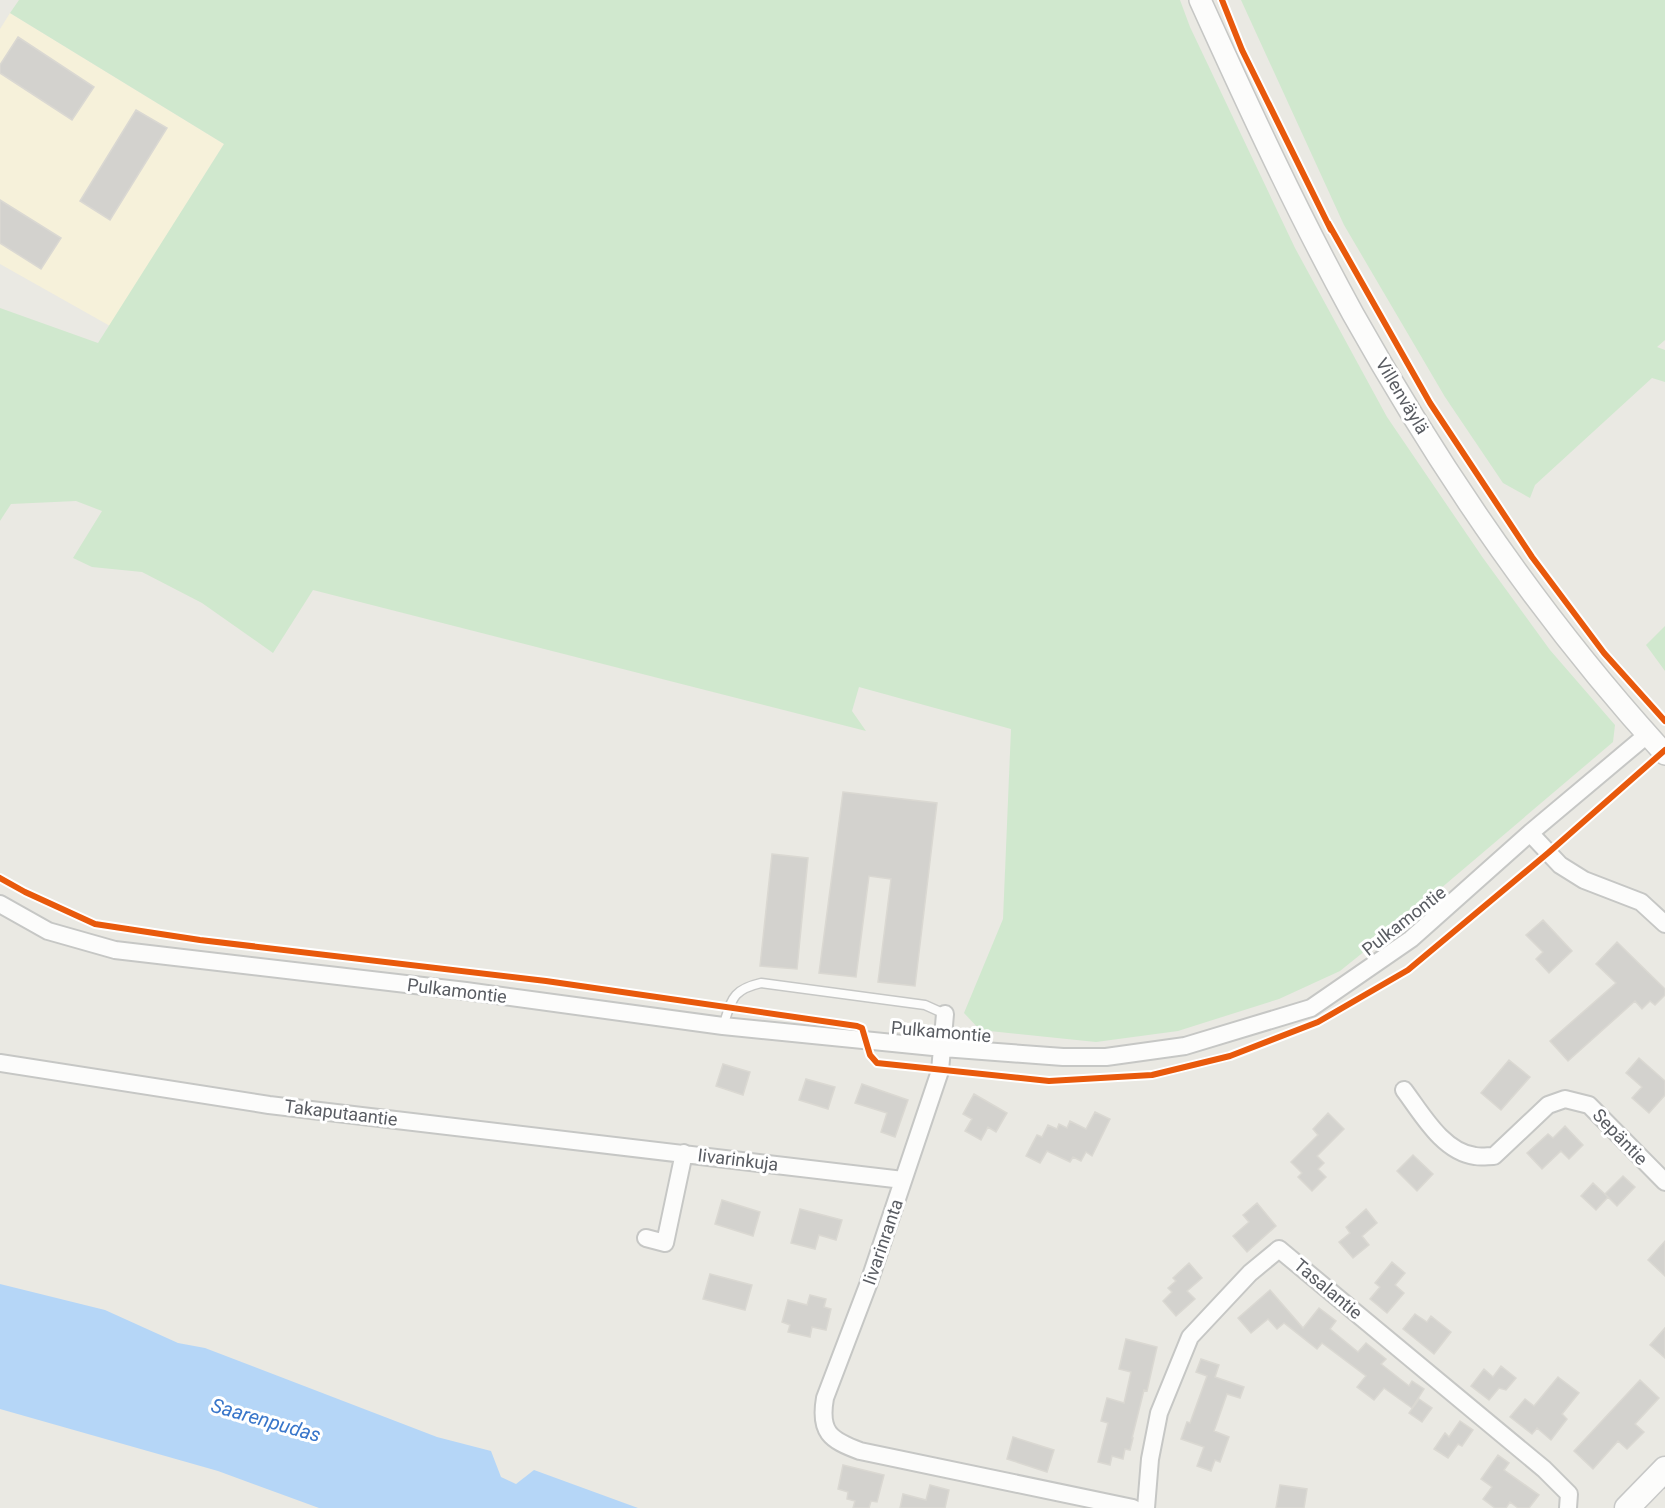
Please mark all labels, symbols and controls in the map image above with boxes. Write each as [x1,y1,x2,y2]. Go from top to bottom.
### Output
street label: Villenväylä [1372,354,1433,438]
street label: Pulkamontie [1358,881,1450,960]
street label: Pulkamontie [406,974,508,1007]
street label: Pulkamontie [890,1017,992,1046]
street label: Takaputaantie [283,1095,399,1130]
street label: Sepäntie [1589,1104,1652,1169]
street label: Iivarinkuja [696,1144,780,1175]
street label: Iivarinranta [858,1196,907,1287]
street label: Tasalantie [1290,1254,1367,1323]
water label: Saarenpudas [208,1393,324,1447]

